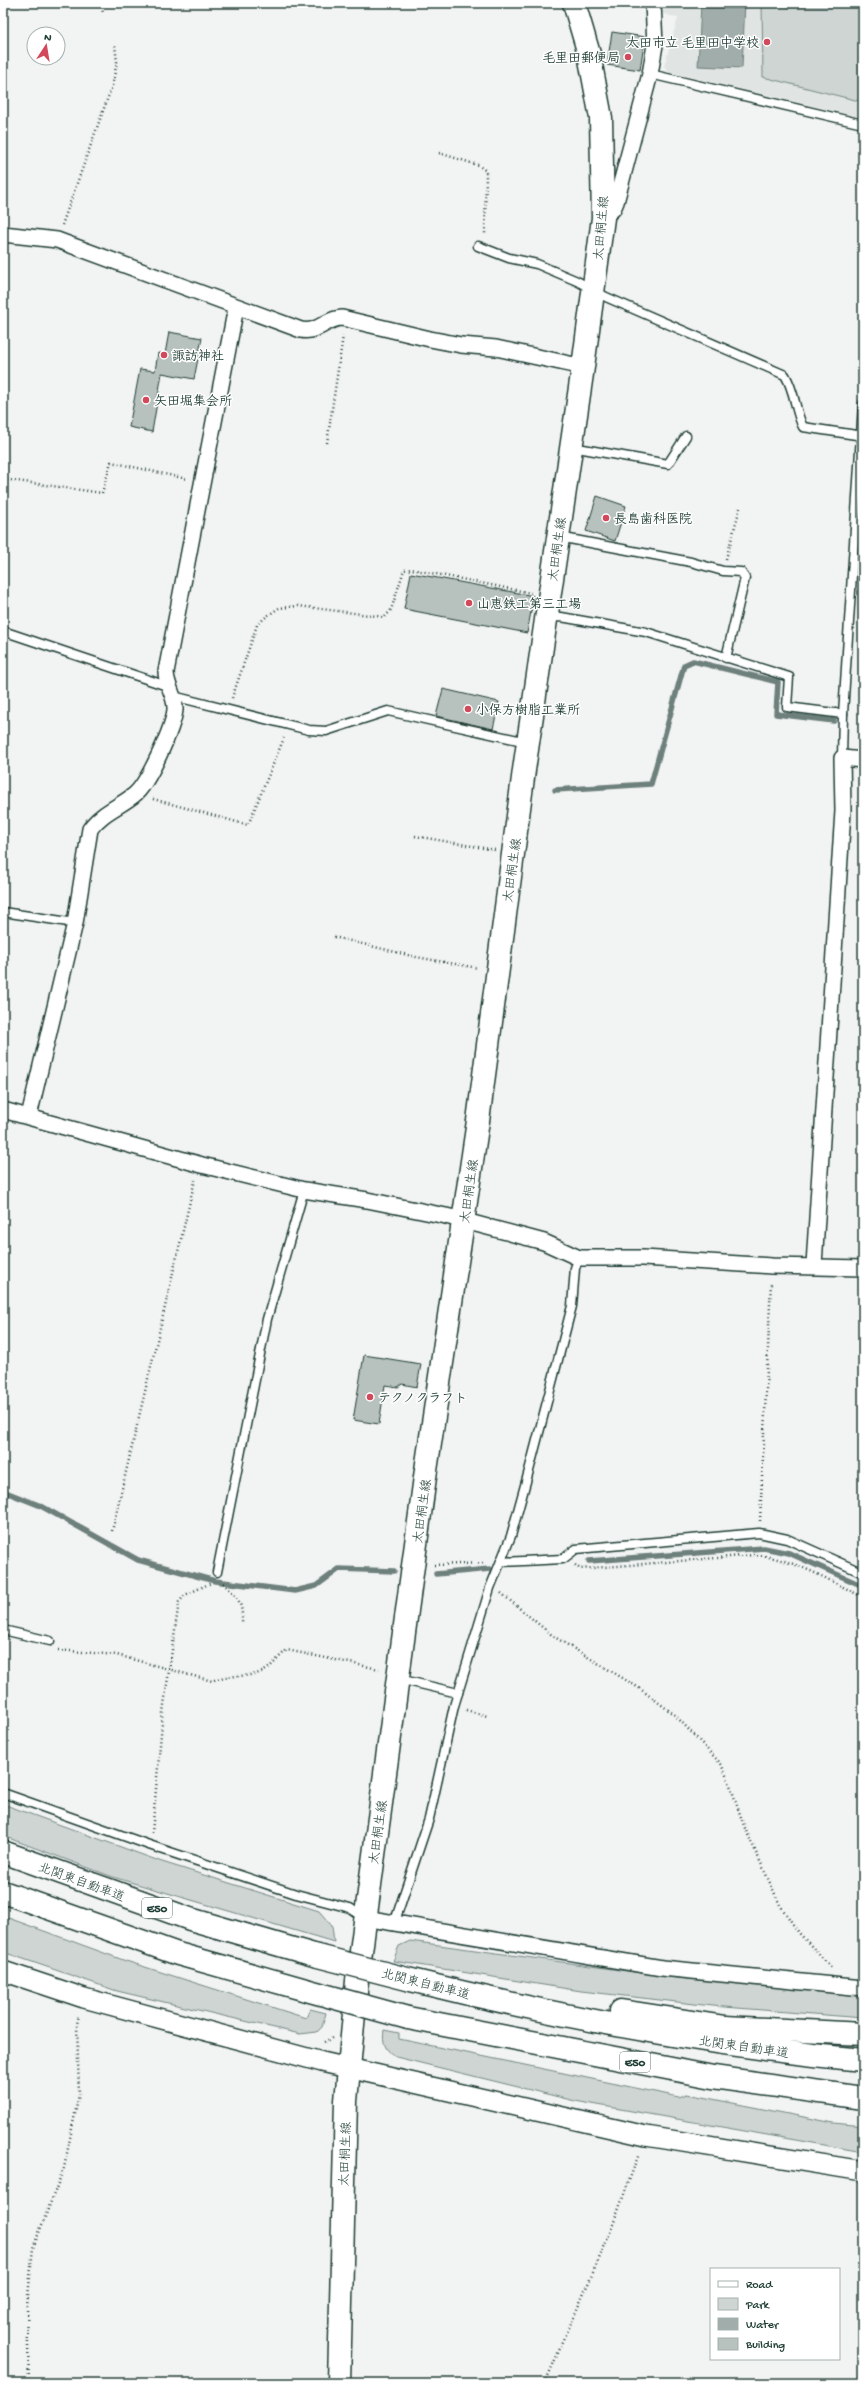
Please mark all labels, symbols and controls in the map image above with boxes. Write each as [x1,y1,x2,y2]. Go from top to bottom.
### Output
north arrow [26,26,66,66]
text: N [43,32,52,45]
place label: 太田市立 毛里田中学校 [626,36,759,52]
marker: 太田市立 毛里田中学校 [762,37,772,47]
place label: 毛里田郵便局 [542,51,620,67]
marker: 毛里田郵便局 [623,52,633,62]
street label: 太田桐生線 [592,194,613,261]
place label: 諏訪神社 [172,349,224,365]
marker: 諏訪神社 [159,350,169,360]
place label: 矢田堀集会所 [154,394,232,410]
marker: 矢田堀集会所 [141,395,151,405]
place label: 長島歯科医院 [614,511,692,528]
marker: 長島歯科医院 [601,513,611,523]
street label: 太田桐生線 [547,515,571,583]
place label: 山恵鉄工第三工場 [477,597,581,613]
marker: 山恵鉄工第三工場 [464,598,474,608]
place label: 小保方樹脂工業所 [476,703,580,719]
marker: 小保方樹脂工業所 [463,704,473,714]
street label: 太田桐生線 [502,836,526,904]
street label: 太田桐生線 [459,1157,483,1225]
marker: テクノクラフト [365,1392,375,1402]
place label: テクノクラフト [378,1392,467,1407]
street label: 太田桐生線 [412,1477,436,1545]
street label: 太田桐生線 [368,1798,392,1866]
street label: 北関東自動車道 [36,1860,127,1906]
road number: E50 [142,1898,172,1918]
street label: 北関東自動車道 [379,1966,472,2004]
street label: 北関東自動車道 [698,2034,790,2062]
road number: E50 [620,2052,650,2072]
street label: 太田桐生線 [338,2120,355,2187]
legend [710,2268,840,2360]
text: Road [746,2279,773,2293]
text: Park [745,2299,771,2313]
text: Water [746,2319,780,2333]
text: Building [745,2339,785,2353]

